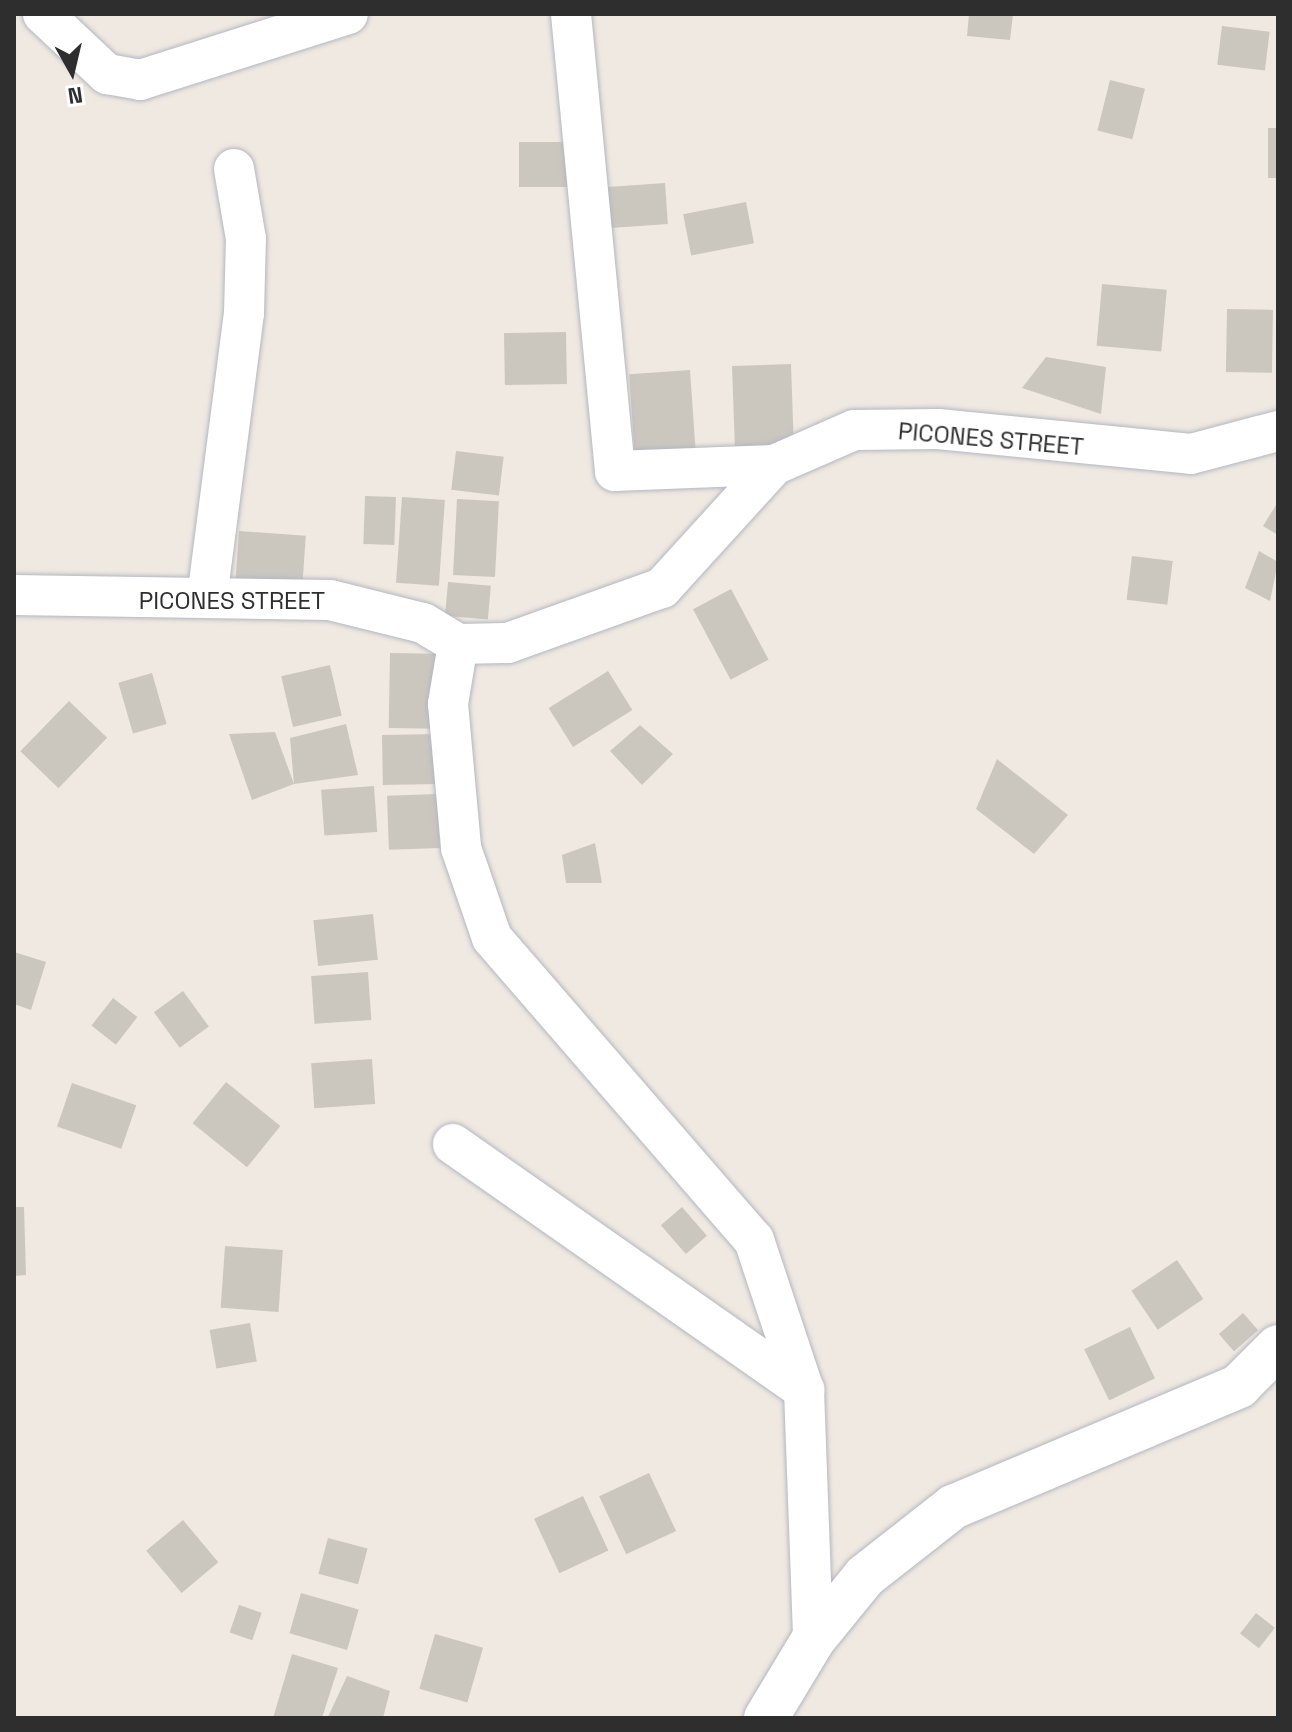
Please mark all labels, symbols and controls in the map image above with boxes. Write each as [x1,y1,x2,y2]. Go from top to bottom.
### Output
north arrow [32,32,112,112]
text: N [66,81,85,111]
street label: PICONES STREET [897,417,1085,461]
street label: PICONES STREET [139,587,325,615]

